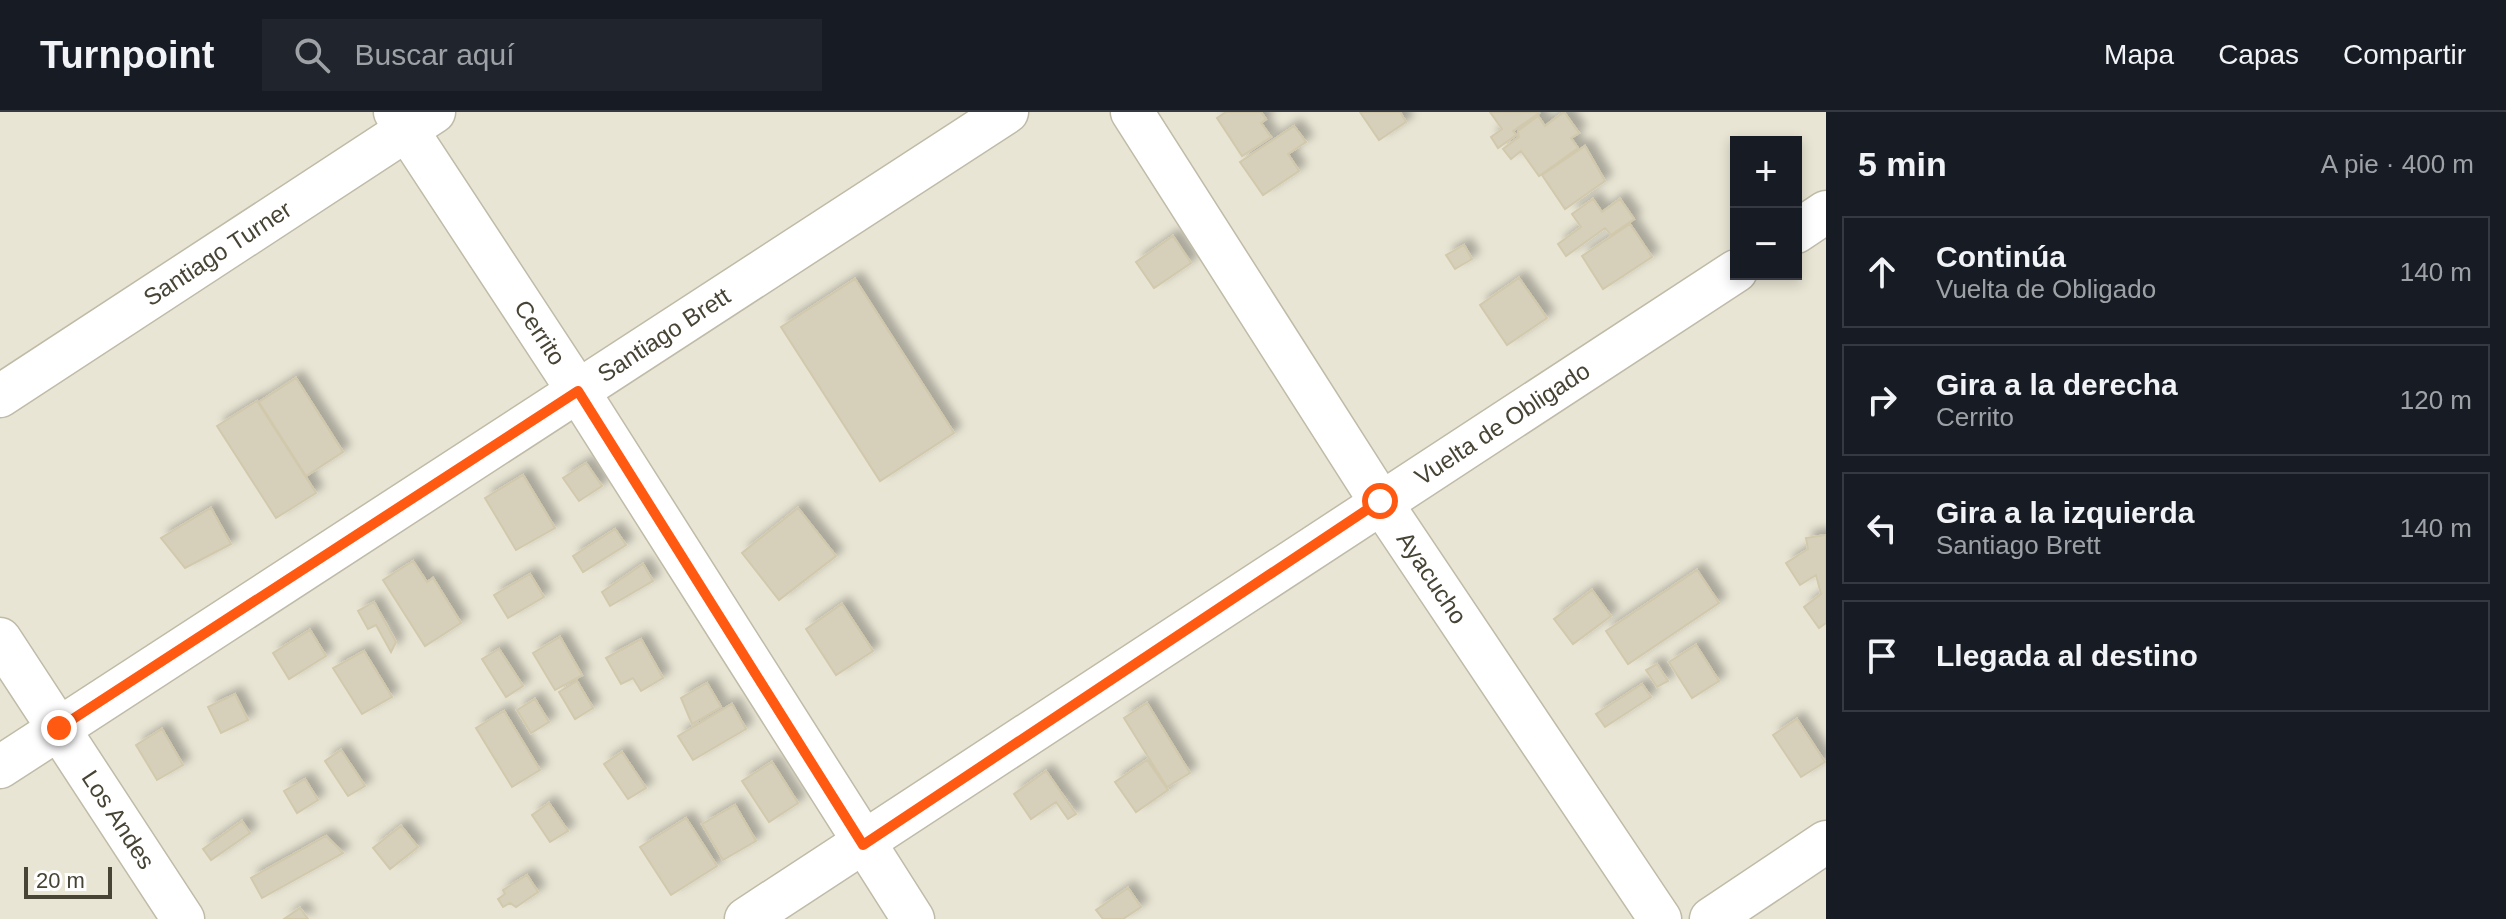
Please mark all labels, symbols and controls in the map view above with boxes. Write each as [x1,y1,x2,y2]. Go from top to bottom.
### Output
search box [262,19,822,91]
icon: search [290,33,334,77]
text: Turnpoint [40,34,214,76]
text: Buscar aquí [354,38,515,71]
text: Mapa [2104,39,2174,70]
text: Capas [2218,39,2299,70]
text: Compartir [2343,39,2466,70]
map controls [1730,136,1802,280]
button: + [1730,136,1802,208]
text: 5 min [1858,145,1947,183]
text: A pie · 400 m [2321,149,2474,179]
street label: Santiago Turner [138,195,296,311]
button: − [1730,208,1802,280]
text: Continúa [1936,240,2066,273]
icon: ahead [1860,250,1904,294]
text: 140 m [2400,257,2472,287]
text: Vuelta de Obligado [1936,274,2156,304]
street label: Santiago Brett [592,282,735,388]
street label: Cerrito [509,295,571,370]
street label: Vuelta de Obligado [1410,356,1595,491]
text: Gira a la derecha [1936,368,2178,401]
icon: right [1860,378,1904,422]
text: 120 m [2400,385,2472,415]
text: Cerrito [1936,402,2014,432]
route start [1362,483,1398,519]
text: Gira a la izquierda [1936,496,2194,529]
icon: left [1860,506,1904,550]
text: 140 m [2400,513,2472,543]
street label: Ayacucho [1392,527,1472,629]
text: Santiago Brett [1936,530,2101,560]
icon: arrive [1860,634,1904,678]
text: Llegada al destino [1936,639,2198,672]
route end [41,710,77,746]
street label: Los Andes [77,765,161,874]
scale bar [24,863,112,899]
text: 20 m [36,868,85,893]

